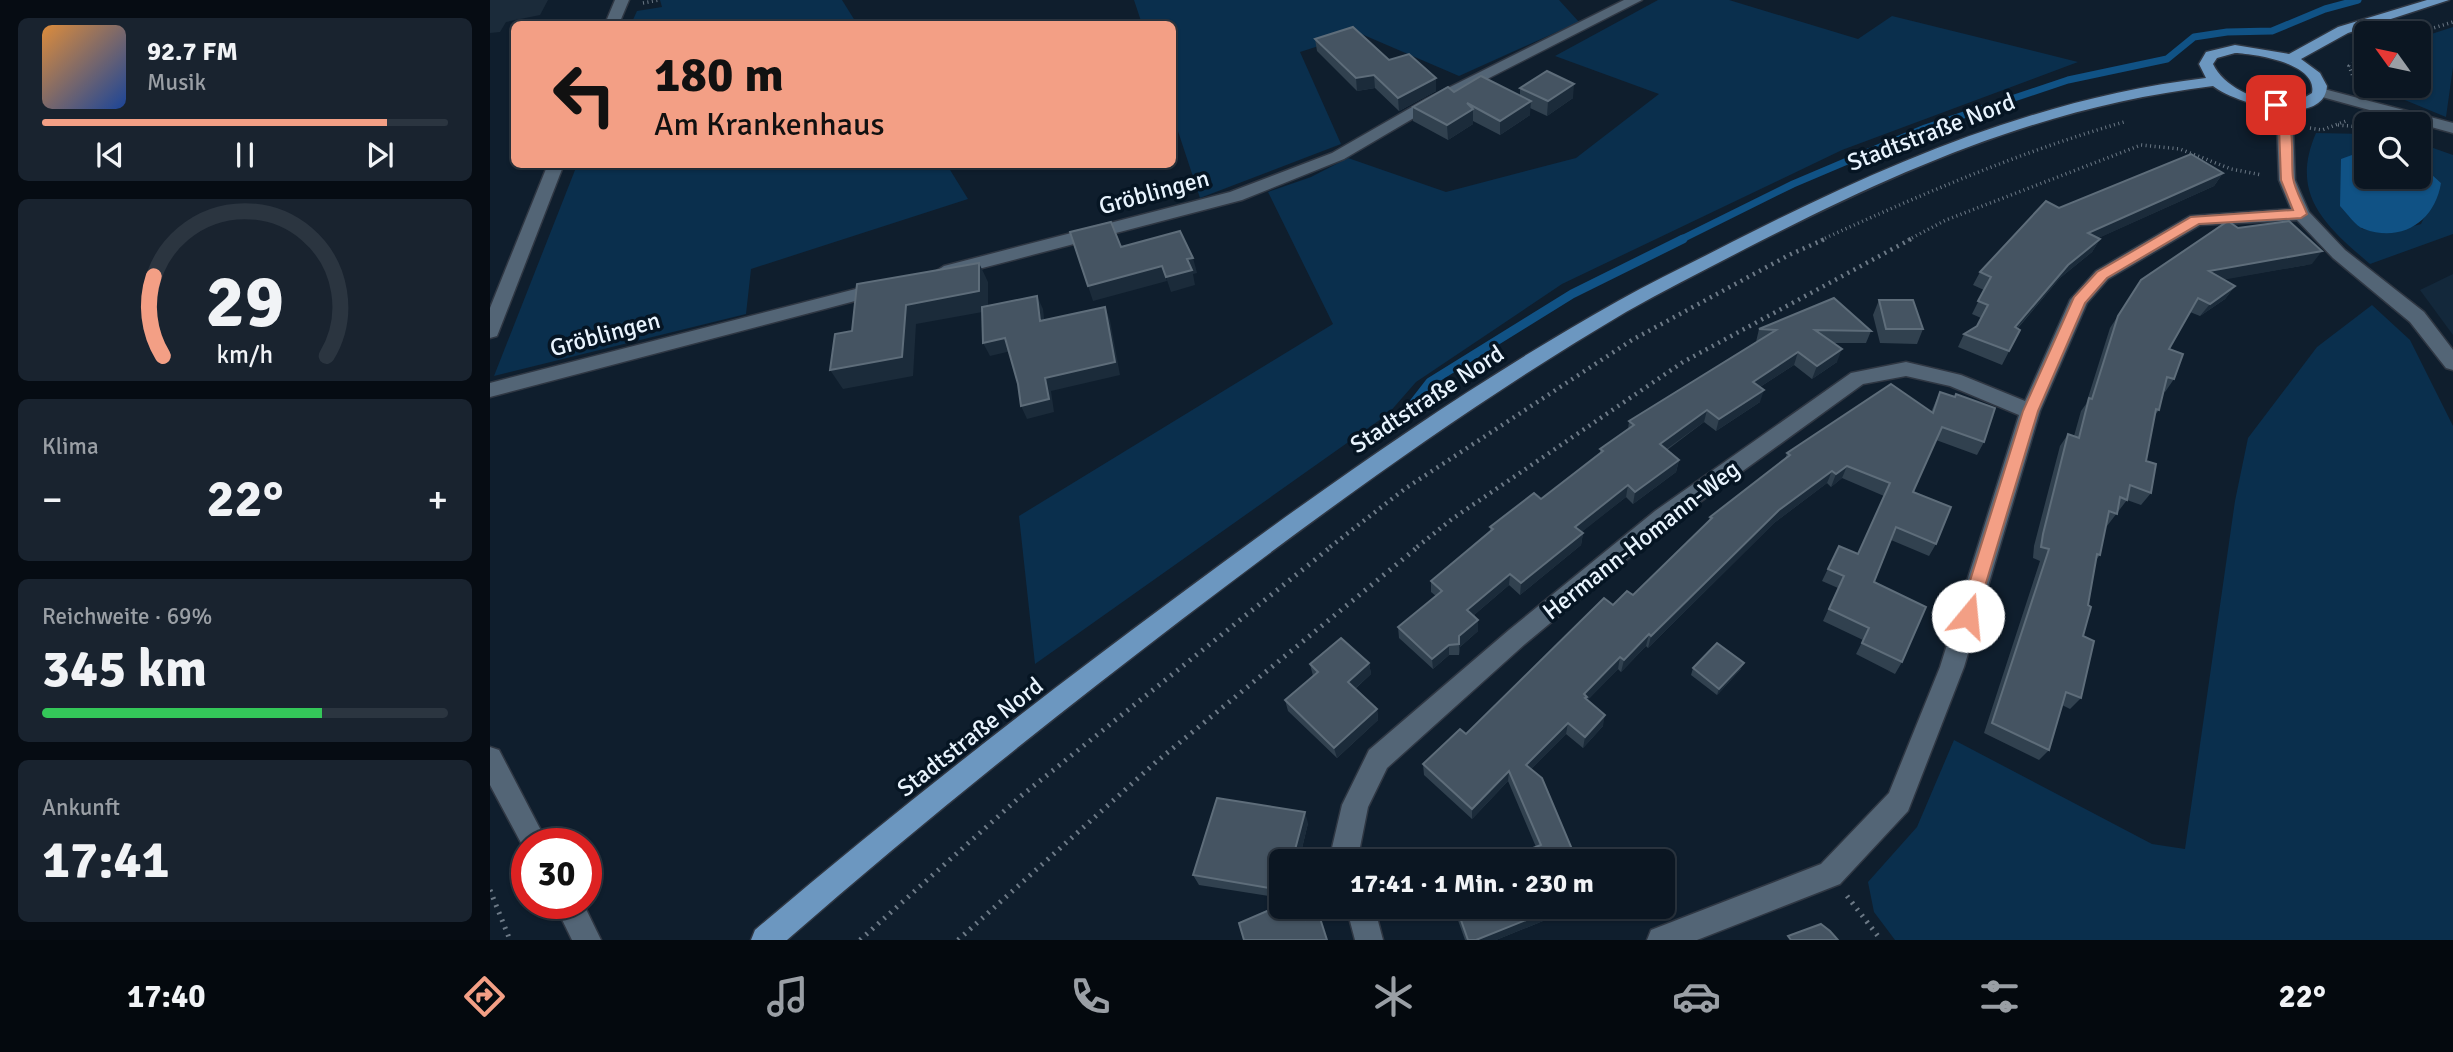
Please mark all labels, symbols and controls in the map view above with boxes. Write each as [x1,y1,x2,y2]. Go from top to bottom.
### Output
north arrow [2354,21,2431,98]
map controls [2354,21,2431,189]
text: 92.7 FM [147,36,238,68]
text: 180 m [654,45,784,105]
icon: left [539,49,630,140]
text: Musik [147,68,206,97]
pin [2246,75,2306,135]
street label: Stadtstraße Nord [1843,86,2019,178]
icon: arrive [2257,86,2295,124]
text: Am Krankenhaus [654,105,884,144]
button: search [2354,112,2431,189]
icon: previous [91,136,129,174]
icon: pause [226,136,264,174]
icon: next [361,136,399,174]
street label: Gröblingen [1095,163,1213,221]
text: 29 [206,258,284,347]
street label: Gröblingen [546,305,664,363]
text: km/h [217,338,273,369]
street label: Stadtstraße Nord [1345,338,1509,460]
text: Klima [42,432,99,461]
street label: Hermann-Homann-Weg [1537,454,1745,626]
text: 22° [207,467,283,531]
text: − [42,476,63,523]
text: + [427,476,448,523]
position arrow [1931,579,2005,653]
text: Reichweite · 69% [42,602,212,631]
text: 345 km [42,637,207,701]
street label: Stadtstraße Nord [891,671,1049,803]
text: Ankunft [42,793,120,822]
text: 17:41 [42,828,170,892]
speed limit sign: 30 [511,828,602,919]
text: 17:41 · 1 Min. · 230 m [1350,868,1594,900]
icon: directions [460,972,509,1021]
icon: music [763,972,812,1021]
icon: phone [1066,972,1115,1021]
icon: climate [1369,972,1418,1021]
icon: car [1672,972,1721,1021]
icon: filters [1975,972,2024,1021]
text: 17:40 [127,977,206,1016]
text: 22° [2278,977,2326,1016]

